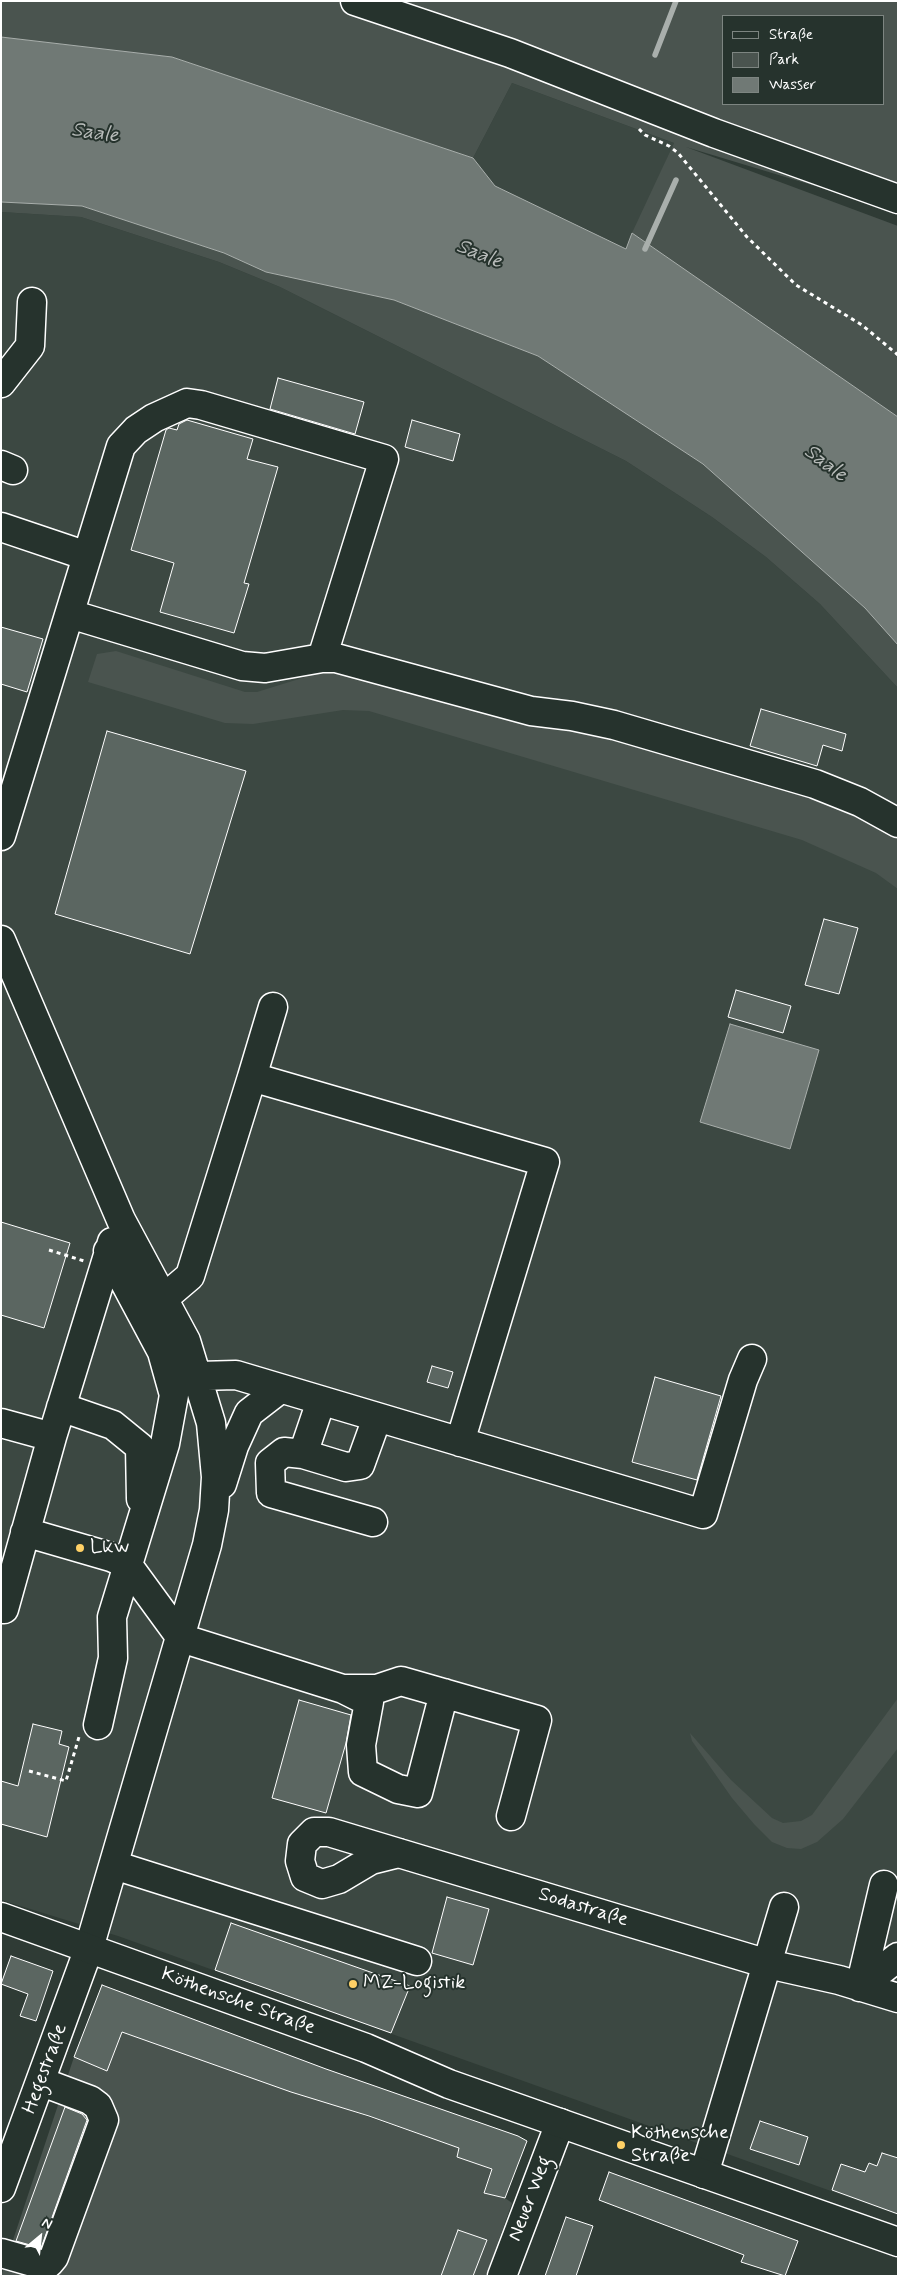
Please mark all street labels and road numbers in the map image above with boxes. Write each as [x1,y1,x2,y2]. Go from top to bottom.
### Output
street label: Sodastraße [535,1883,631,1933]
street label: Köthensche Straße [158,1963,318,2041]
street label: Hegestraße [19,2021,73,2117]
street label: Neuer Weg [504,2153,558,2245]

